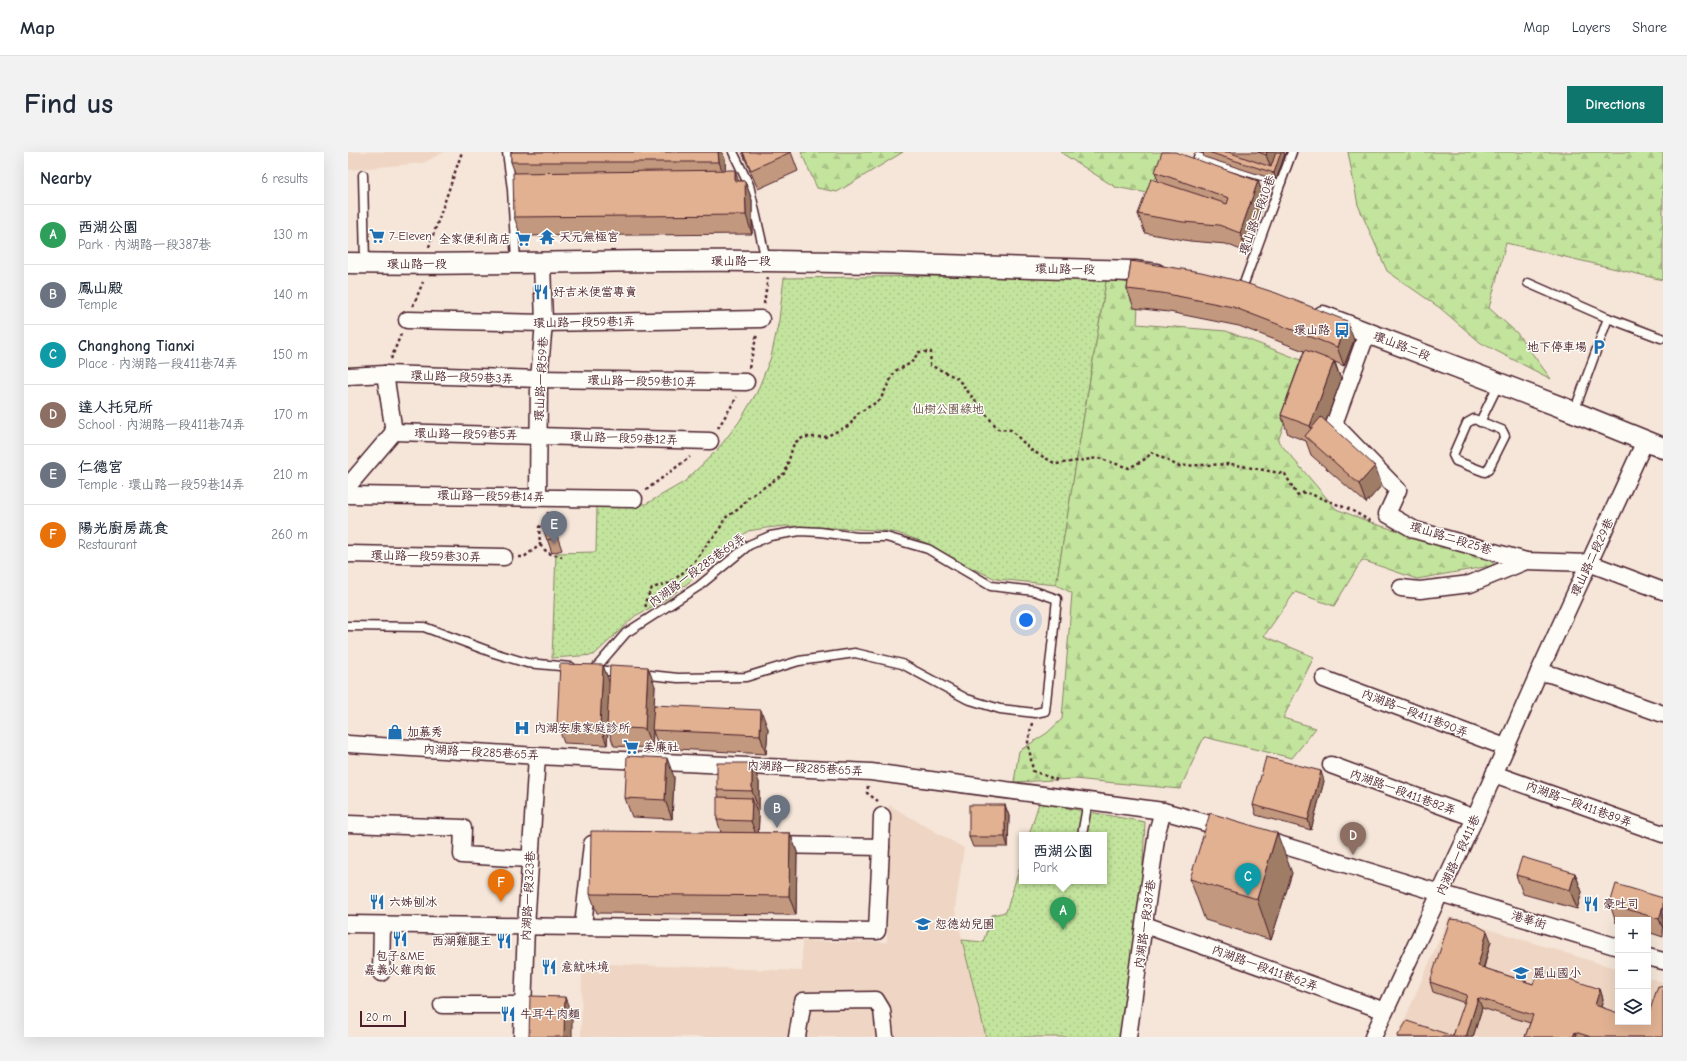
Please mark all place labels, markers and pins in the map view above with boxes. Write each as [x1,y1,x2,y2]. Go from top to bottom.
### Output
supermarket icon: 7-Eleven [368,227,386,245]
temple icon: 天元無極宮 [538,228,556,246]
place label: 7-Eleven [389,229,432,243]
supermarket icon: 全家便利商店 [514,230,532,248]
place label: 天元無極宮 [559,230,619,244]
place label: 全家便利商店 [439,232,511,246]
restaurant icon: 好吉米便當專賣 [532,283,550,301]
place label: 好吉米便當專賣 [553,285,637,299]
bus stop icon: 環山路 [1333,321,1351,339]
place label: 環山路 [1294,323,1330,337]
parking icon: 地下停車場 [1590,338,1608,356]
place label: 地下停車場 [1527,340,1587,354]
pin: E [541,511,567,544]
hospital icon: 內湖安康家庭診所 [513,719,531,737]
place label: 內湖安康家庭診所 [534,721,631,735]
shop icon: 加慕秀 [386,723,404,741]
place label: 加慕秀 [407,725,443,739]
supermarket icon: 美廉社 [622,738,640,756]
place label: 美廉社 [643,740,679,754]
pin: B [764,795,790,828]
pin: D [1340,822,1366,855]
pin: C [1235,863,1261,896]
pin: F [488,869,514,902]
restaurant icon: 六姊刨冰 [368,893,386,911]
place label: 六姊刨冰 [389,895,438,909]
restaurant icon: 豪吐司 [1582,895,1600,913]
pin: A [1050,897,1076,930]
place label: 豪吐司 [1603,897,1639,911]
school or university icon: 恕德幼兒園 [914,915,932,933]
place label: 恕德幼兒園 [935,917,995,931]
restaurant icon: 包子&ME 嘉義火雞肉飯 [391,930,409,948]
restaurant icon: 西湖雞腿王 [495,932,513,950]
place label: 西湖雞腿王 [432,934,492,948]
place label: 包子&ME 嘉義火雞肉飯 [364,949,436,977]
restaurant icon: 意魷味境 [540,958,558,976]
place label: 意魷味境 [561,960,609,974]
school or university icon: 麗山國小 [1512,964,1530,982]
place label: 麗山國小 [1533,966,1581,980]
restaurant icon: 牛耳牛肉麵 [499,1005,517,1023]
place label: 牛耳牛肉麵 [520,1007,580,1021]

